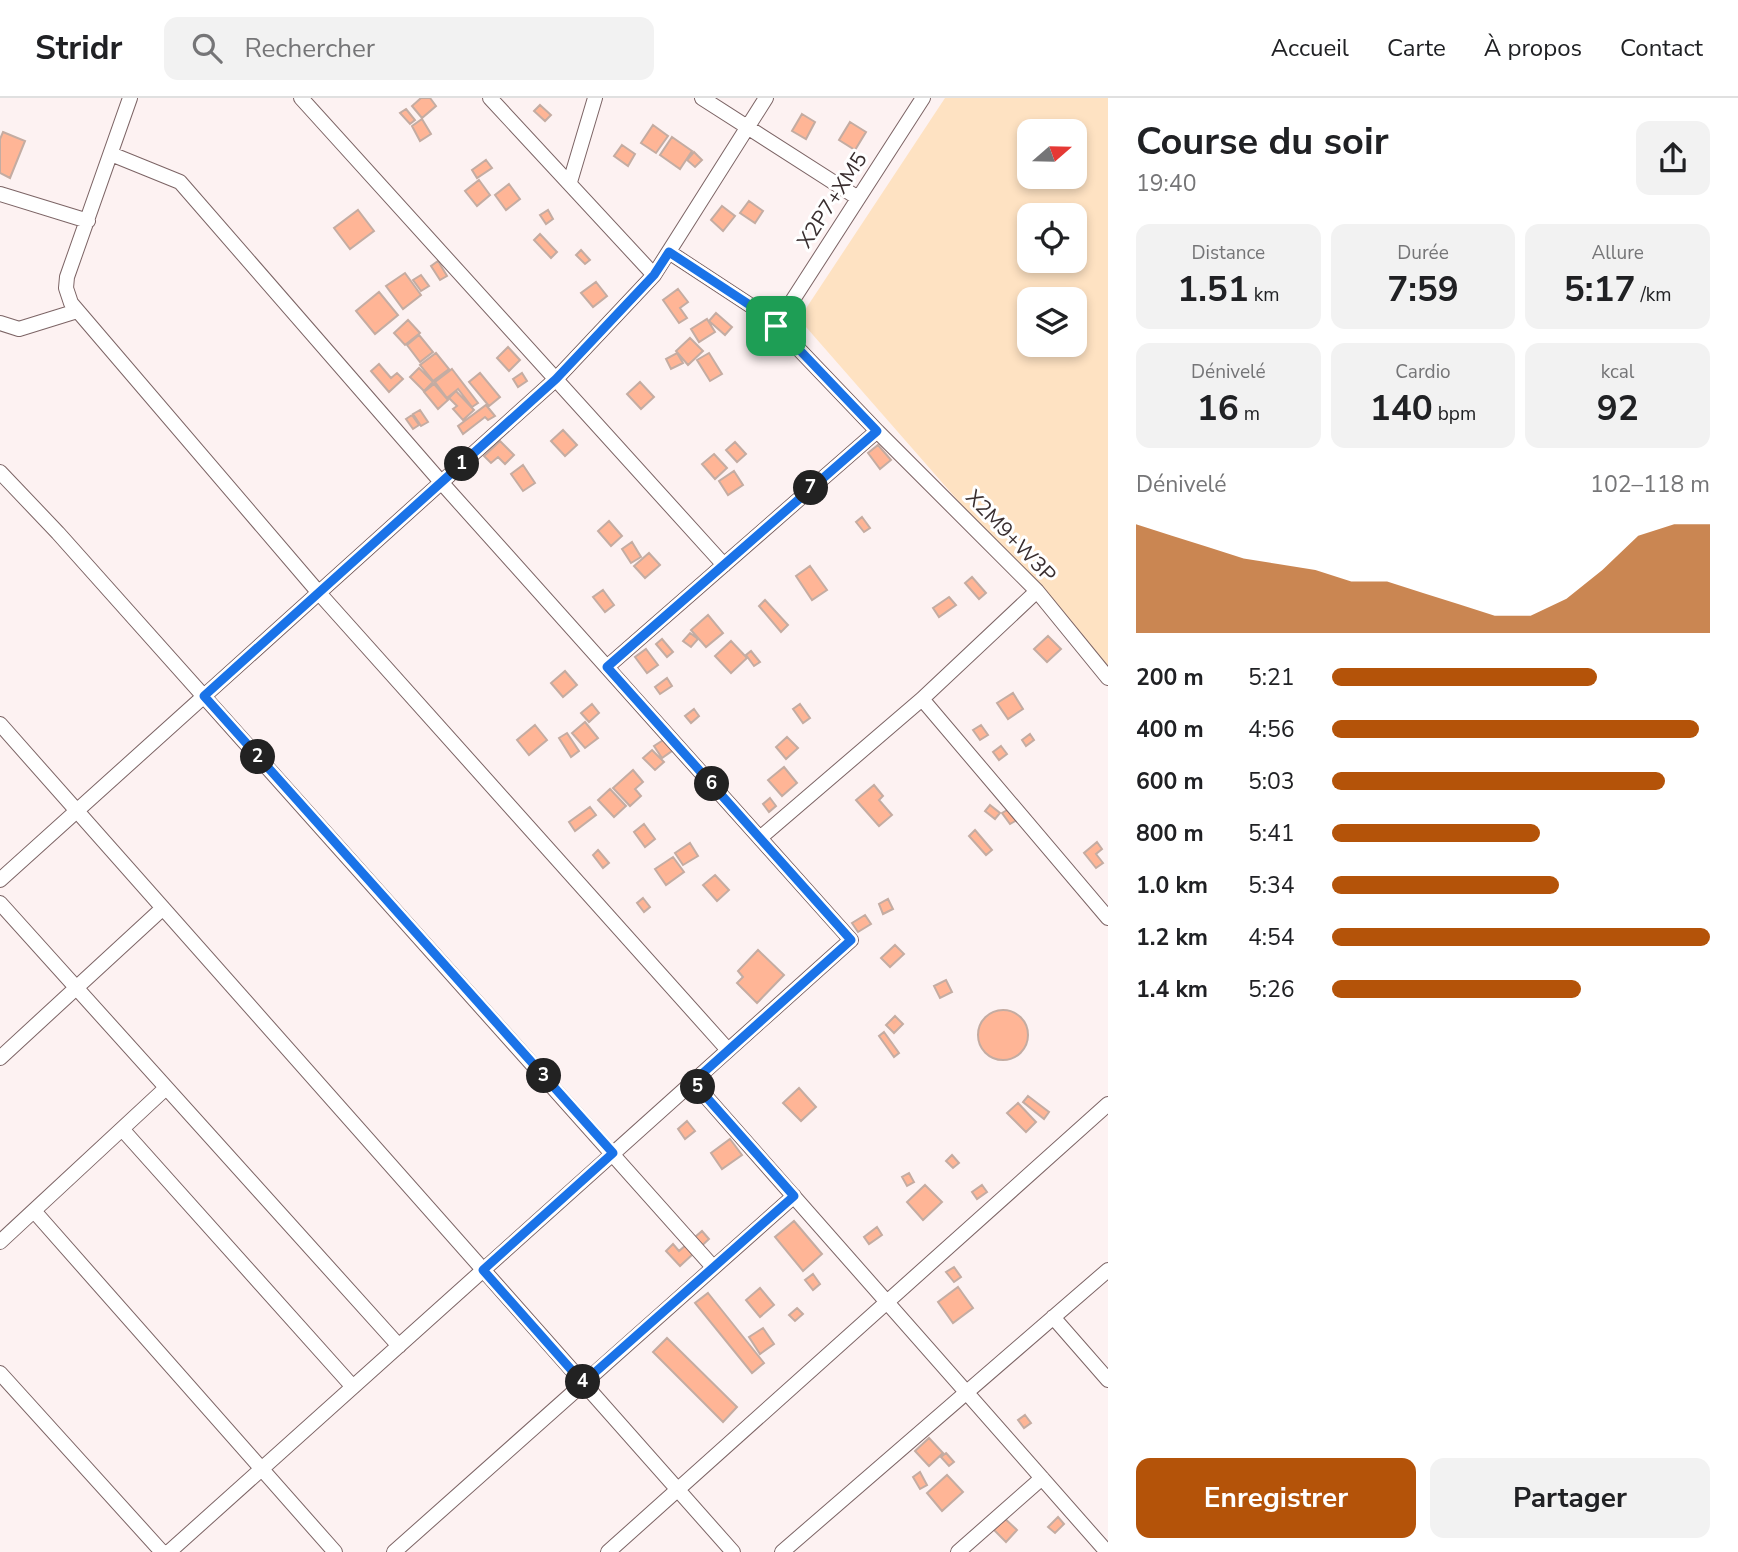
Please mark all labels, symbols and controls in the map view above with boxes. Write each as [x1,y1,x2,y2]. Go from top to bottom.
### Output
search box [164,17,654,80]
text: Stridr [35,26,122,71]
icon: search [188,29,226,67]
text: Rechercher [244,31,375,66]
text: Accueil [1271,32,1349,64]
text: Carte [1387,32,1446,64]
text: À propos [1484,32,1582,64]
text: Contact [1620,32,1703,64]
text: Course du soir [1136,116,1389,167]
north arrow [1017,119,1087,189]
map controls [1017,119,1087,357]
button: share [1636,121,1710,195]
street label: X2P7+XM5 [791,147,873,253]
text: 19:40 [1136,168,1196,199]
button: locate [1017,203,1087,273]
text: Distance [1191,240,1265,266]
text: Durée [1397,240,1449,266]
text: Allure [1591,240,1644,266]
text: 1.51 [1177,266,1249,313]
text: 7:59 [1387,266,1459,313]
text: 5:17 [1564,266,1636,313]
text: km [1249,282,1280,308]
text: /km [1636,282,1671,308]
button: layers [1017,287,1087,357]
pin [746,296,806,356]
icon: arrive [757,307,795,345]
text: Dénivelé [1191,359,1266,385]
text: Cardio [1395,359,1451,385]
text: kcal [1601,359,1635,385]
text: 16 [1197,385,1239,432]
text: 140 [1370,385,1433,432]
text: 92 [1597,385,1639,432]
text: m [1239,401,1260,427]
text: bpm [1433,401,1476,427]
pin: 1 [444,446,480,482]
text: 1 [456,450,467,476]
text: Dénivelé [1136,469,1227,500]
text: 102–118 m [1590,469,1710,500]
pin: 7 [794,470,828,506]
text: 7 [805,474,816,500]
street label: X2M9+W3P [960,484,1062,588]
text: 200 m [1136,662,1204,693]
text: 5:21 [1248,662,1295,693]
text: 400 m [1136,714,1204,745]
text: 4:56 [1248,714,1295,745]
pin: 2 [240,740,276,774]
text: 2 [252,743,263,769]
pin: 6 [694,766,730,802]
text: 600 m [1136,766,1204,797]
text: 5:03 [1248,766,1295,797]
text: 6 [706,770,717,796]
text: 800 m [1136,818,1204,849]
text: 5:41 [1248,818,1295,849]
text: 1.0 km [1136,870,1208,901]
text: 5:34 [1248,870,1295,901]
text: 1.2 km [1136,922,1208,953]
text: 4:54 [1248,922,1295,953]
text: 1.4 km [1136,974,1208,1005]
text: 5:26 [1248,974,1295,1005]
pin: 3 [526,1058,562,1094]
text: 3 [538,1062,549,1088]
pin: 5 [680,1070,716,1104]
text: 5 [692,1073,703,1099]
pin: 4 [566,1364,600,1400]
text: 4 [577,1368,588,1394]
button: Enregistrer [1136,1458,1416,1538]
button: Partager [1430,1458,1710,1538]

